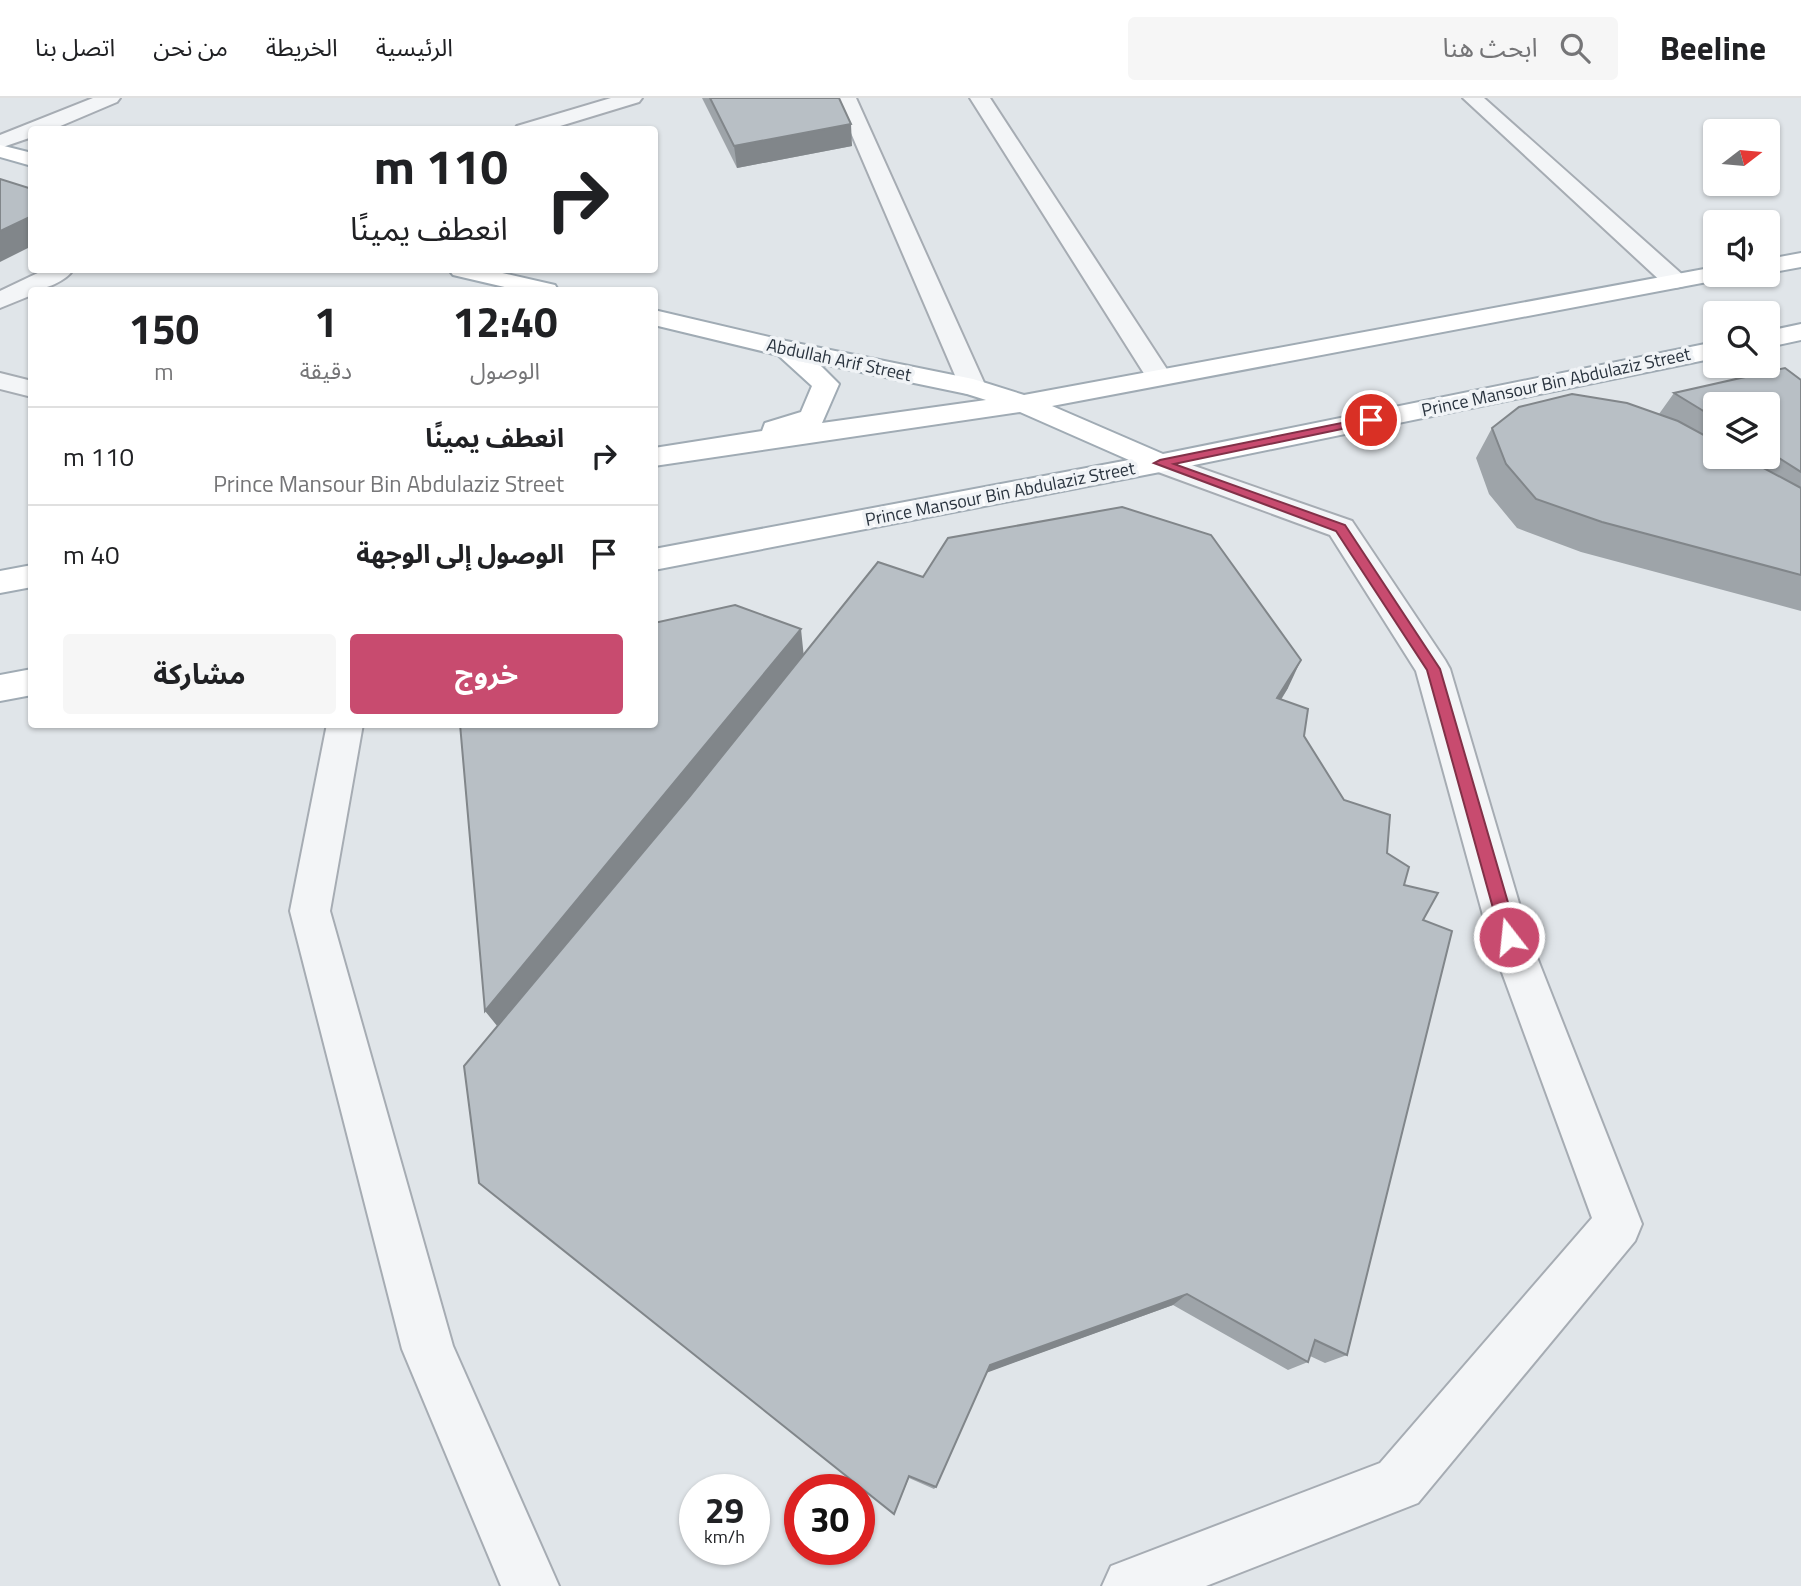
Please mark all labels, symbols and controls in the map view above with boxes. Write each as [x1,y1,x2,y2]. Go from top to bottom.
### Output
search box [1128,17,1618,80]
text: Beeline [1660,23,1766,73]
text: ابحث هنا [1442,28,1538,67]
text: اتصل بنا [35,29,115,65]
text: من نحن [153,29,228,65]
text: الخريطة [266,29,338,65]
text: الرئيسية [376,29,453,65]
icon: search [1556,29,1594,67]
north arrow [1703,119,1780,196]
map controls [1703,119,1780,469]
text: 110 m [374,128,508,203]
icon: right [532,154,623,245]
text: انعطف يمينًا [350,204,508,252]
button: sound [1703,210,1780,287]
text: 1 [314,289,338,353]
text: 12:40 [453,289,557,353]
text: 150 [129,296,199,360]
button: search [1703,301,1780,378]
street label: Abdullah Arif Street [764,331,915,388]
street label: Prince Mansour Bin Abdulaziz Street [1419,340,1694,423]
text: دقيقة [300,353,352,388]
text: الوصول [470,353,540,388]
text: m [154,354,173,389]
pin [1341,390,1401,450]
button: layers [1703,392,1780,469]
icon: arrive [1352,401,1390,439]
text: انعطف يمينًا [425,418,564,457]
text: 110 m [63,437,134,476]
icon: right [585,437,623,475]
street label: Prince Mansour Bin Abdulaziz Street [863,454,1138,533]
text: Prince Mansour Bin Abdulaziz Street [213,466,564,501]
text: الوصول إلى الوجهة [356,534,564,573]
text: 40 m [63,535,120,574]
icon: arrive [585,535,623,573]
button: مشاركة [63,634,336,714]
button: خروج [350,634,623,714]
position arrow [1472,900,1546,974]
speed limit sign: 30 [784,1474,875,1565]
text: 29 [705,1483,744,1537]
text: km/h [704,1523,745,1550]

